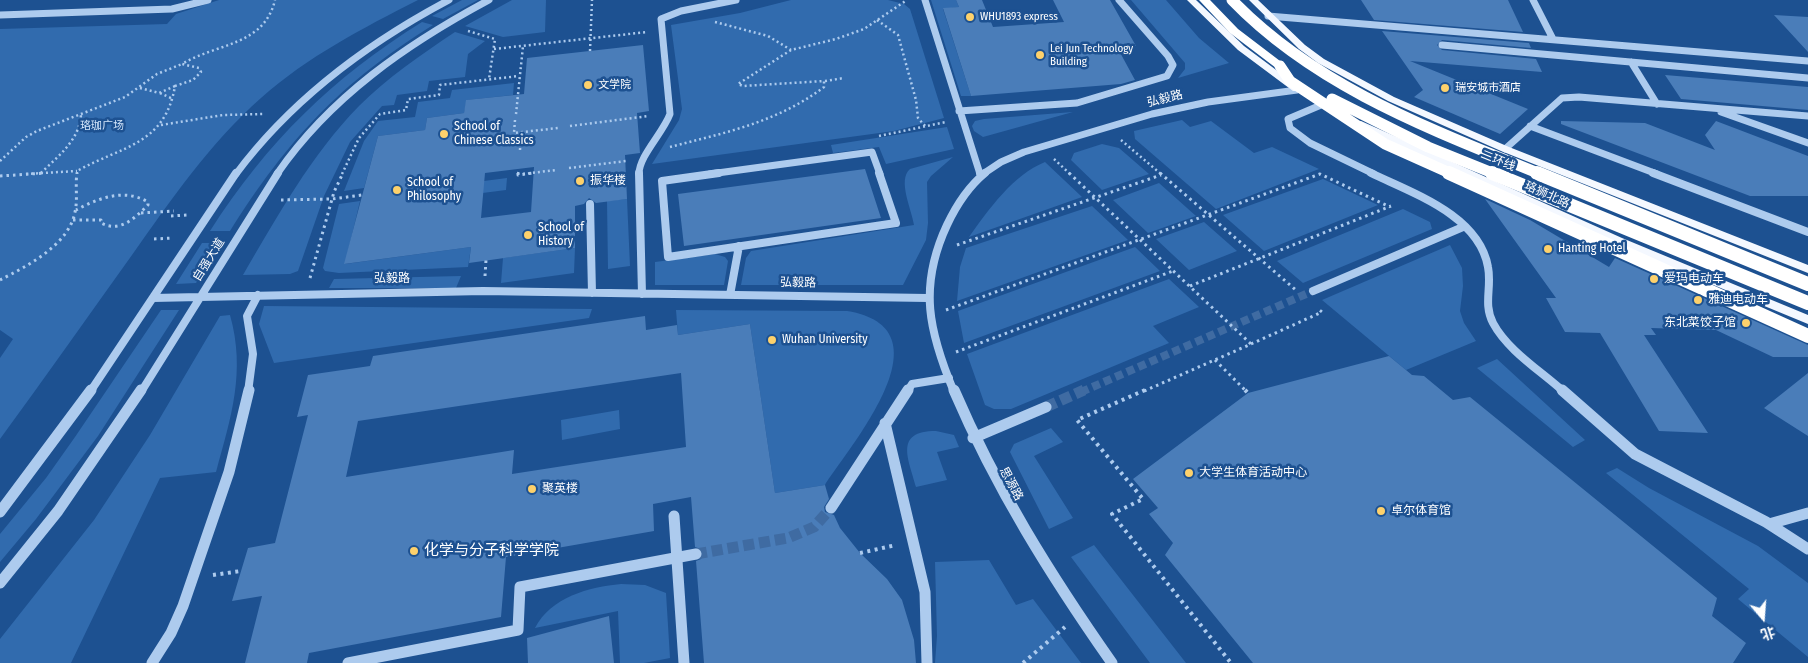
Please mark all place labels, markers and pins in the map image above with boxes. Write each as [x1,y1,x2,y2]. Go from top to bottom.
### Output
place label: WHU1893 express [980,10,1058,24]
marker: WHU1893 express [964,11,976,23]
place label: Lei Jun Technology Building [1050,42,1133,68]
marker: Lei Jun Technology Building [1034,49,1046,61]
place label: 文学院 [598,78,631,92]
marker: 文学院 [582,79,594,91]
place label: 瑞安城市酒店 [1455,81,1521,95]
marker: 瑞安城市酒店 [1439,82,1451,94]
place label: School of Chinese Classics [454,120,534,148]
marker: School of Chinese Classics [438,128,450,140]
place label: 振华楼 [590,174,626,188]
marker: 振华楼 [574,175,586,187]
place label: School of Philosophy [407,176,461,204]
marker: School of Philosophy [391,184,403,196]
place label: School of History [538,221,584,249]
marker: School of History [522,229,534,241]
place label: Hanting Hotel [1558,242,1626,256]
marker: Hanting Hotel [1542,243,1554,255]
place label: 爱玛电动车 [1664,272,1724,286]
marker: 爱玛电动车 [1648,273,1660,285]
place label: 雅迪电动车 [1708,293,1768,307]
marker: 雅迪电动车 [1692,294,1704,306]
place label: 东北菜饺子馆 [1664,316,1736,330]
marker: 东北菜饺子馆 [1740,317,1752,329]
place label: Wuhan University [782,333,868,347]
marker: Wuhan University [766,334,778,346]
place label: 大学生体育活动中心 [1199,466,1307,480]
marker: 大学生体育活动中心 [1183,467,1195,479]
place label: 聚英楼 [542,482,578,496]
marker: 聚英楼 [526,483,538,495]
place label: 卓尔体育馆 [1391,504,1451,518]
marker: 卓尔体育馆 [1375,505,1387,517]
place label: 化学与分子科学学院 [424,542,559,560]
marker: 化学与分子科学学院 [408,545,420,557]

